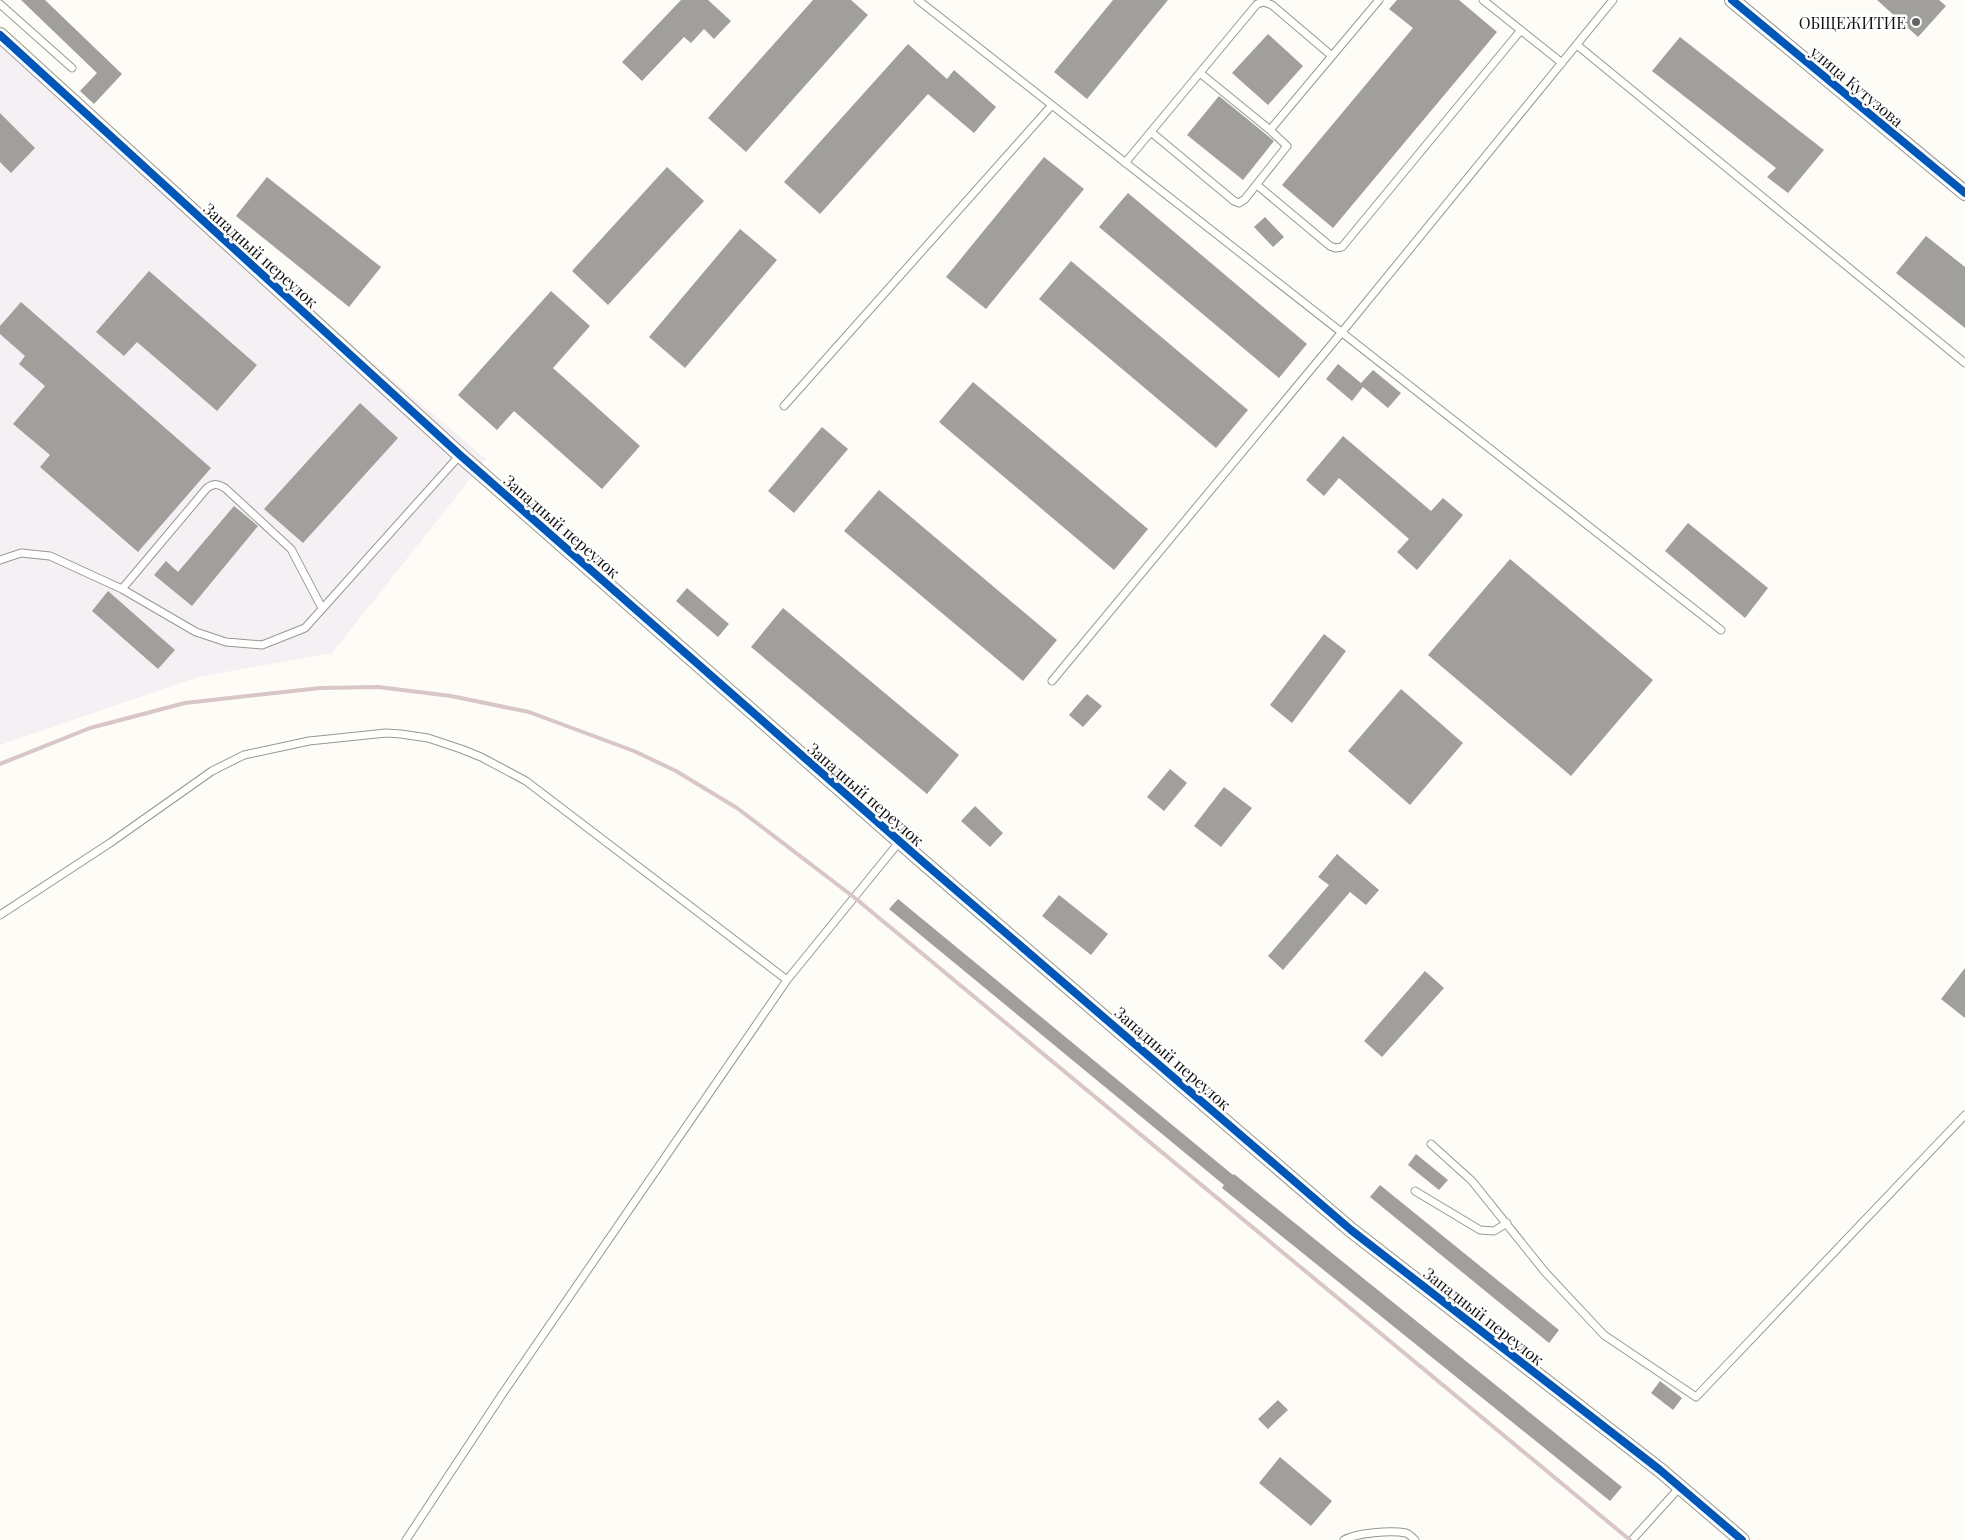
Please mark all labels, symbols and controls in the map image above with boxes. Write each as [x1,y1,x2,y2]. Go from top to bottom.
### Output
place label: ОБЩЕЖИТИЕ [1799,12,1906,33]
marker: ОБЩЕЖИТИЕ [1910,16,1922,28]
street label: улица Кутузова [1805,40,1908,131]
street label: Западный переулок [199,198,323,312]
street label: Западный переулок [500,470,624,582]
street label: Западный переулок [804,738,928,850]
street label: Западный переулок [1111,1002,1235,1114]
street label: Западный переулок [1420,1262,1548,1370]

